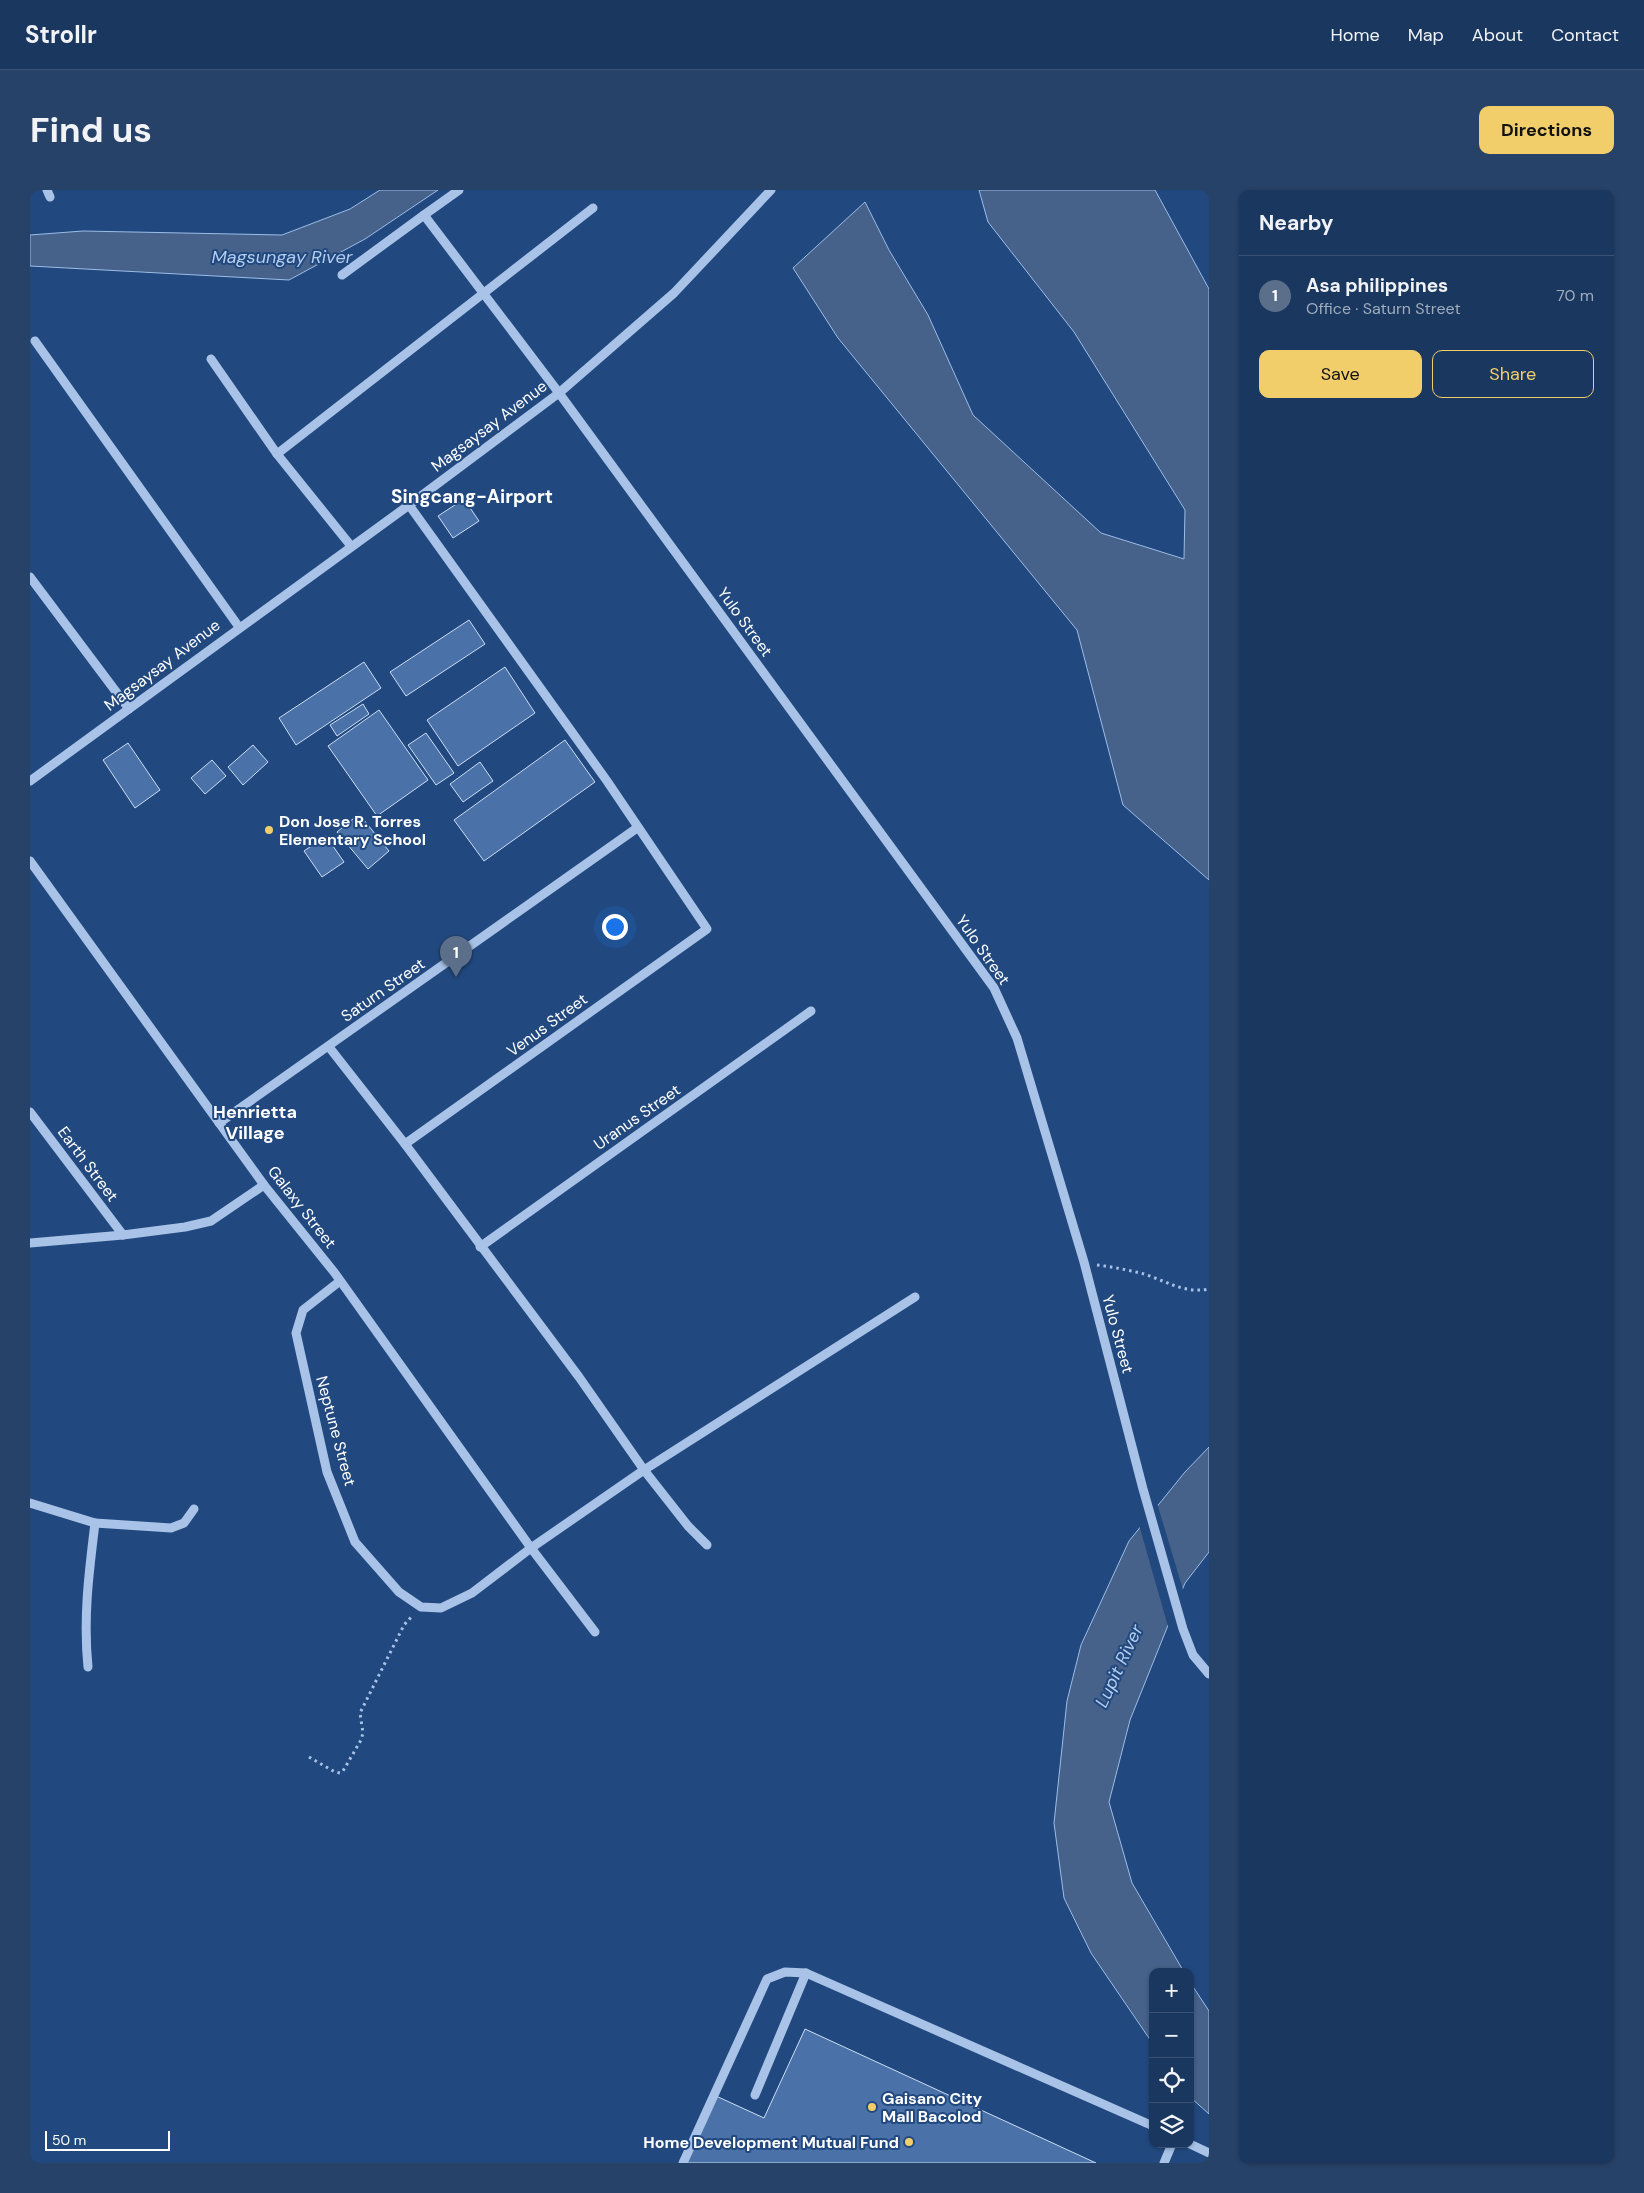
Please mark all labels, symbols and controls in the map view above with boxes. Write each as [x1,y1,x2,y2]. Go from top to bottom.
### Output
text: Strollr [25,19,97,50]
text: Home [1330,23,1380,47]
text: Map [1408,23,1444,47]
text: About [1472,23,1523,47]
text: Contact [1551,23,1619,47]
button: Directions [1479,106,1614,154]
text: Find us [30,107,152,153]
text: Nearby [1259,209,1333,237]
water label: Magsungay River [212,245,354,269]
text: Asa philippines [1306,273,1448,298]
text: 1 [1272,285,1278,306]
text: 70 m [1556,285,1594,306]
text: Office · Saturn Street [1306,298,1461,319]
button: Save [1259,350,1422,398]
button: Share [1432,350,1594,398]
street label: Magsaysay Avenue [427,375,551,477]
district label: Singcang-Airport [391,484,553,509]
street label: Yulo Street [713,583,777,661]
street label: Magsaysay Avenue [100,614,224,716]
place label: Don Jose R. Torres Elementary School [279,811,426,850]
marker: Don Jose R. Torres Elementary School [263,824,275,836]
street label: Yulo Street [951,911,1015,989]
your location [602,914,628,940]
pin: 1 [440,936,472,977]
street label: Saturn Street [337,953,429,1027]
street label: Venus Street [503,989,591,1061]
street label: Uranus Street [590,1079,684,1155]
district label: Henrietta Village [213,1100,297,1145]
street label: Earth Street [53,1122,123,1206]
street label: Galaxy Street [263,1161,341,1253]
street label: Yulo Street [1097,1292,1139,1376]
street label: Neptune Street [311,1374,361,1488]
water label: Lupit River [1089,1619,1149,1711]
map controls [1149,1968,1194,2148]
button: + [1149,1968,1194,2013]
button: − [1149,2013,1194,2058]
button: locate [1149,2058,1194,2103]
place label: Gaisano City Mall Bacolod [882,2088,983,2127]
marker: Gaisano City Mall Bacolod [866,2101,878,2113]
button: layers [1149,2103,1194,2148]
scale bar [45,2128,170,2151]
text: 50 m [52,2131,86,2149]
place label: Home Development Mutual Fund [643,2132,899,2153]
marker: Home Development Mutual Fund [903,2136,915,2148]

